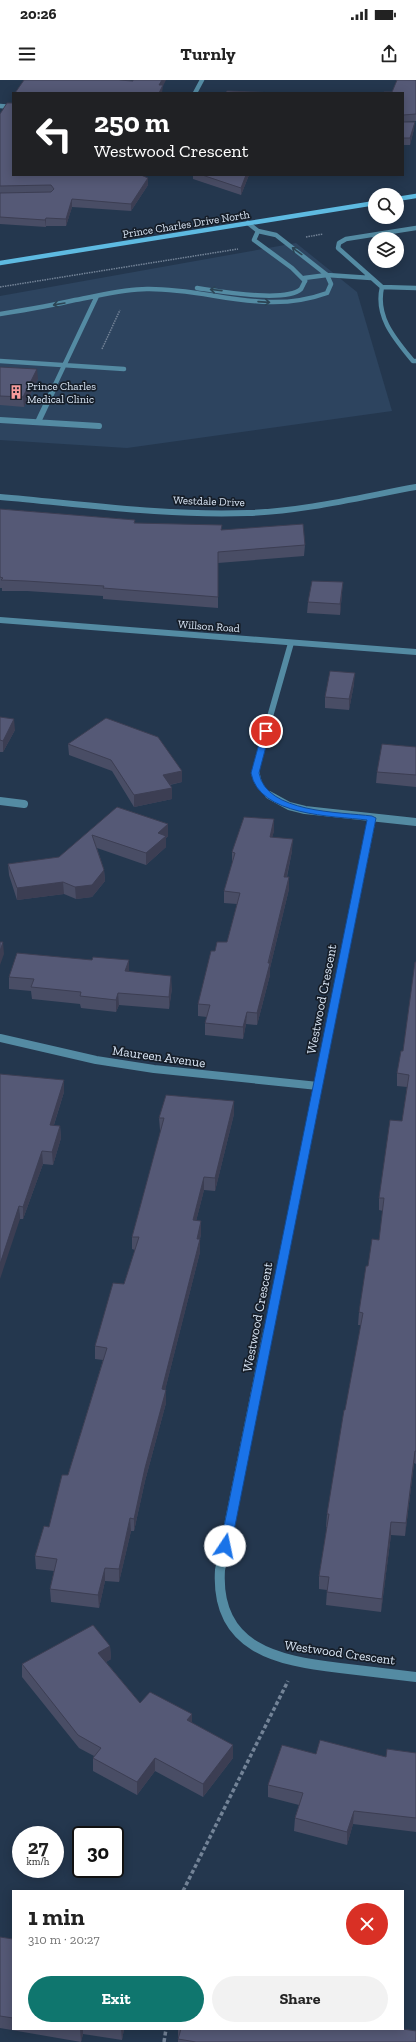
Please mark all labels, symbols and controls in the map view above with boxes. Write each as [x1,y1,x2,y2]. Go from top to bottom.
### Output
text: 20:26 [20,5,57,23]
icon: menu [16,43,38,65]
text: Turnly [180,43,236,65]
icon: share [378,43,400,65]
text: 250 m [94,106,170,139]
icon: left [28,108,80,160]
text: Westwood Crescent [94,140,248,162]
map controls [368,188,404,268]
button: search [368,188,404,224]
street label: Prince Charles Drive North [122,208,251,241]
button: layers [368,232,404,268]
one-way arrow [291,247,302,255]
one-way arrow [210,286,223,294]
one-way arrow [257,299,270,306]
one-way arrow [53,300,66,308]
place label: Prince Charles Medical Clinic [27,380,96,406]
building icon: Prince Charles Medical Clinic [8,384,24,400]
street label: Westdale Drive [173,494,245,509]
street label: Willson Road [178,618,240,635]
pin [249,714,283,748]
icon: arrive [255,720,277,742]
street label: Westwood Crescent [303,943,340,1055]
street label: Maureen Avenue [111,1043,206,1070]
street label: Westwood Crescent [239,1261,276,1373]
position arrow [204,1525,246,1567]
street label: Westwood Crescent [284,1637,396,1668]
speed limit sign: 30 [72,1826,124,1878]
text: 27 [28,1835,48,1859]
text: km/h [27,1856,49,1868]
text: 1 min [28,1902,85,1931]
button: close [346,1903,388,1945]
text: 310 m · 20:27 [28,1932,100,1947]
button: Exit [28,1976,204,2022]
button: Share [212,1976,388,2022]

